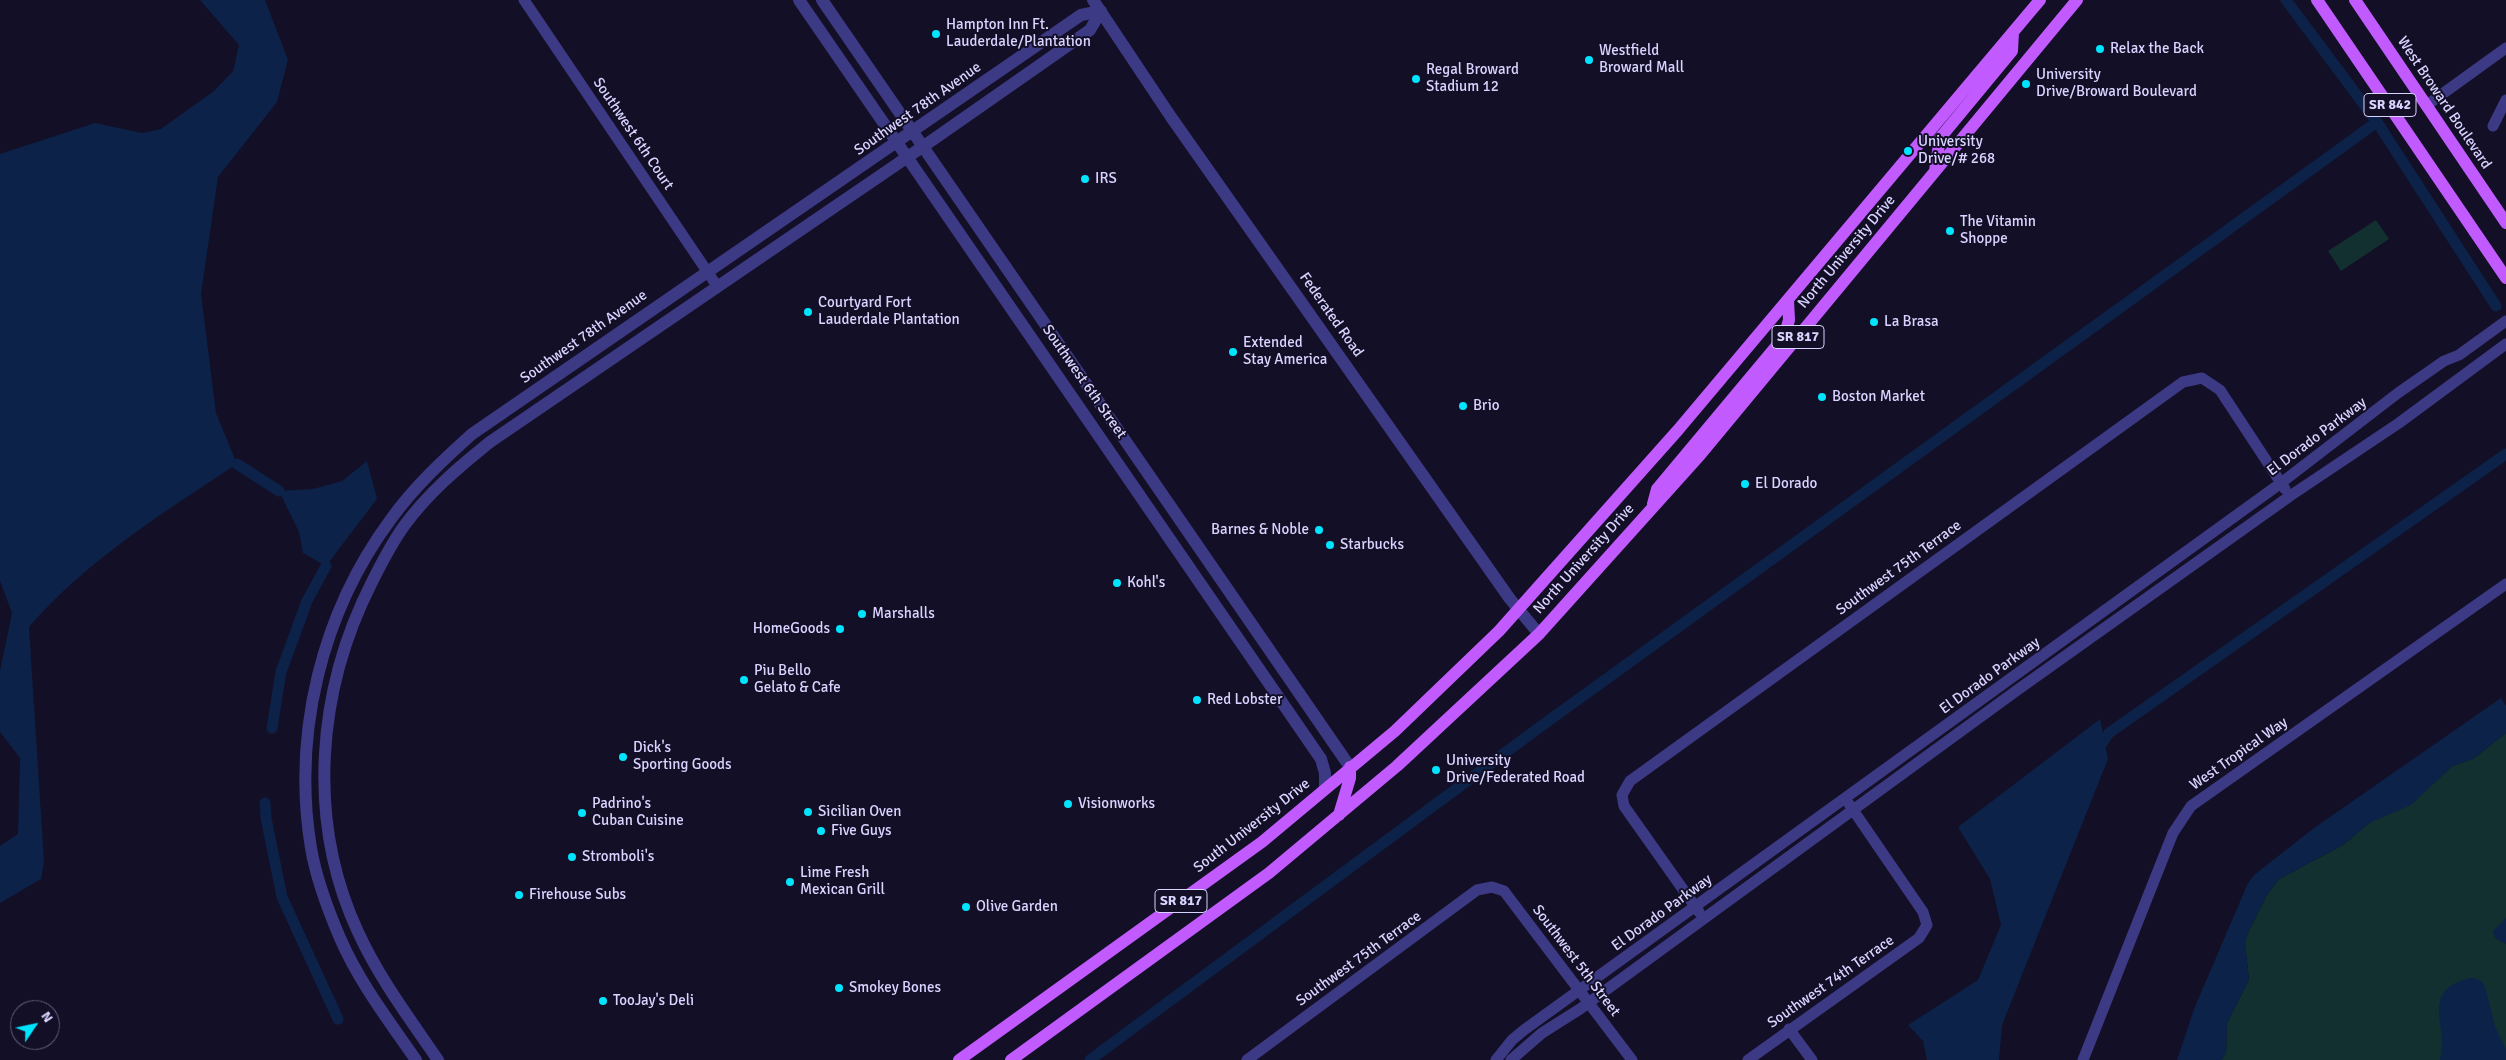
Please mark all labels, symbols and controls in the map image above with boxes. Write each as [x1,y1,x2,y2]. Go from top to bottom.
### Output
place label: Hampton Inn Ft. Lauderdale/Plantation [946,16,1091,51]
marker: Hampton Inn Ft. Lauderdale/Plantation [930,28,942,40]
street label: West Broward Boulevard [2393,33,2495,173]
place label: Relax the Back [2110,40,2204,58]
place label: Westfield Broward Mall [1599,42,1684,77]
marker: Relax the Back [2094,43,2106,55]
marker: Westfield Broward Mall [1583,54,1595,66]
street label: Southwest 78th Avenue [851,58,985,160]
place label: Regal Broward Stadium 12 [1426,61,1519,96]
place label: University Drive/Broward Boulevard [2036,66,2197,101]
marker: Regal Broward Stadium 12 [1410,73,1422,85]
street label: Southwest 6th Court [589,74,677,194]
marker: University Drive/Broward Boulevard [2020,78,2032,90]
road number: SR 842 [2364,94,2416,116]
place label: University Drive/# 268 [1918,133,1995,168]
marker: University Drive/# 268 [1902,145,1914,157]
place label: IRS [1095,170,1117,188]
marker: IRS [1079,173,1091,185]
street label: North University Drive [1794,192,1900,312]
place label: The Vitamin Shoppe [1960,213,2036,248]
marker: The Vitamin Shoppe [1944,225,1956,237]
street label: Federated Road [1295,269,1367,361]
street label: Southwest 78th Avenue [517,286,651,388]
place label: Courtyard Fort Lauderdale Plantation [818,294,960,329]
marker: Courtyard Fort Lauderdale Plantation [802,306,814,318]
place label: La Brasa [1884,313,1939,331]
marker: La Brasa [1868,316,1880,328]
street label: Southwest 6th Street [1038,322,1130,442]
road number: SR 817 [1772,326,1824,348]
place label: Extended Stay America [1243,334,1327,369]
marker: Extended Stay America [1227,346,1239,358]
place label: Boston Market [1832,388,1925,406]
marker: Boston Market [1816,391,1828,403]
street label: El Dorado Parkway [2264,394,2370,480]
place label: Brio [1473,397,1499,415]
marker: Brio [1457,400,1469,412]
place label: El Dorado [1755,475,1817,493]
marker: El Dorado [1739,478,1751,490]
street label: North University Drive [1530,500,1638,618]
street label: Southwest 75th Terrace [1833,517,1965,619]
place label: Barnes & Noble [1211,521,1309,539]
marker: Barnes & Noble [1313,524,1325,536]
place label: Starbucks [1340,536,1404,554]
marker: Starbucks [1324,539,1336,551]
place label: Kohl's [1127,574,1165,592]
marker: Kohl's [1111,577,1123,589]
place label: Marshalls [872,605,935,623]
marker: Marshalls [856,608,868,620]
place label: HomeGoods [753,620,830,638]
marker: HomeGoods [834,623,846,635]
street label: El Dorado Parkway [1936,634,2044,718]
place label: Piu Bello Gelato & Cafe [754,662,841,697]
marker: Piu Bello Gelato & Cafe [738,674,750,686]
place label: Red Lobster [1207,691,1282,709]
marker: Red Lobster [1191,694,1203,706]
street label: West Tropical Way [2187,714,2291,794]
place label: Dick's Sporting Goods [633,739,732,774]
marker: Dick's Sporting Goods [617,751,629,763]
place label: University Drive/Federated Road [1446,752,1585,787]
marker: University Drive/Federated Road [1430,764,1442,776]
street label: South University Drive [1190,775,1314,877]
place label: Padrino's Cuban Cuisine [592,795,684,830]
place label: Visionworks [1078,795,1155,813]
marker: Visionworks [1062,798,1074,810]
place label: Sicilian Oven [818,803,901,821]
marker: Sicilian Oven [802,806,814,818]
marker: Padrino's Cuban Cuisine [576,807,588,819]
place label: Five Guys [831,822,892,840]
marker: Five Guys [815,825,827,837]
place label: Stromboli's [582,848,654,866]
marker: Stromboli's [566,851,578,863]
place label: Lime Fresh Mexican Grill [800,864,885,899]
street label: El Dorado Parkway [1608,871,1716,955]
marker: Lime Fresh Mexican Grill [784,876,796,888]
place label: Firehouse Subs [529,886,626,904]
marker: Firehouse Subs [513,889,525,901]
road number: SR 817 [1155,889,1207,912]
place label: Olive Garden [976,898,1058,916]
marker: Olive Garden [960,901,972,913]
street label: Southwest 5th Street [1528,902,1624,1020]
street label: Southwest 75th Terrace [1293,908,1425,1010]
street label: Southwest 74th Terrace [1764,932,1898,1032]
place label: Smokey Bones [849,979,941,997]
marker: Smokey Bones [833,982,845,994]
place label: TooJay's Deli [613,992,694,1010]
marker: TooJay's Deli [597,995,609,1007]
north arrow [10,1000,60,1050]
text: N [37,1008,57,1026]

